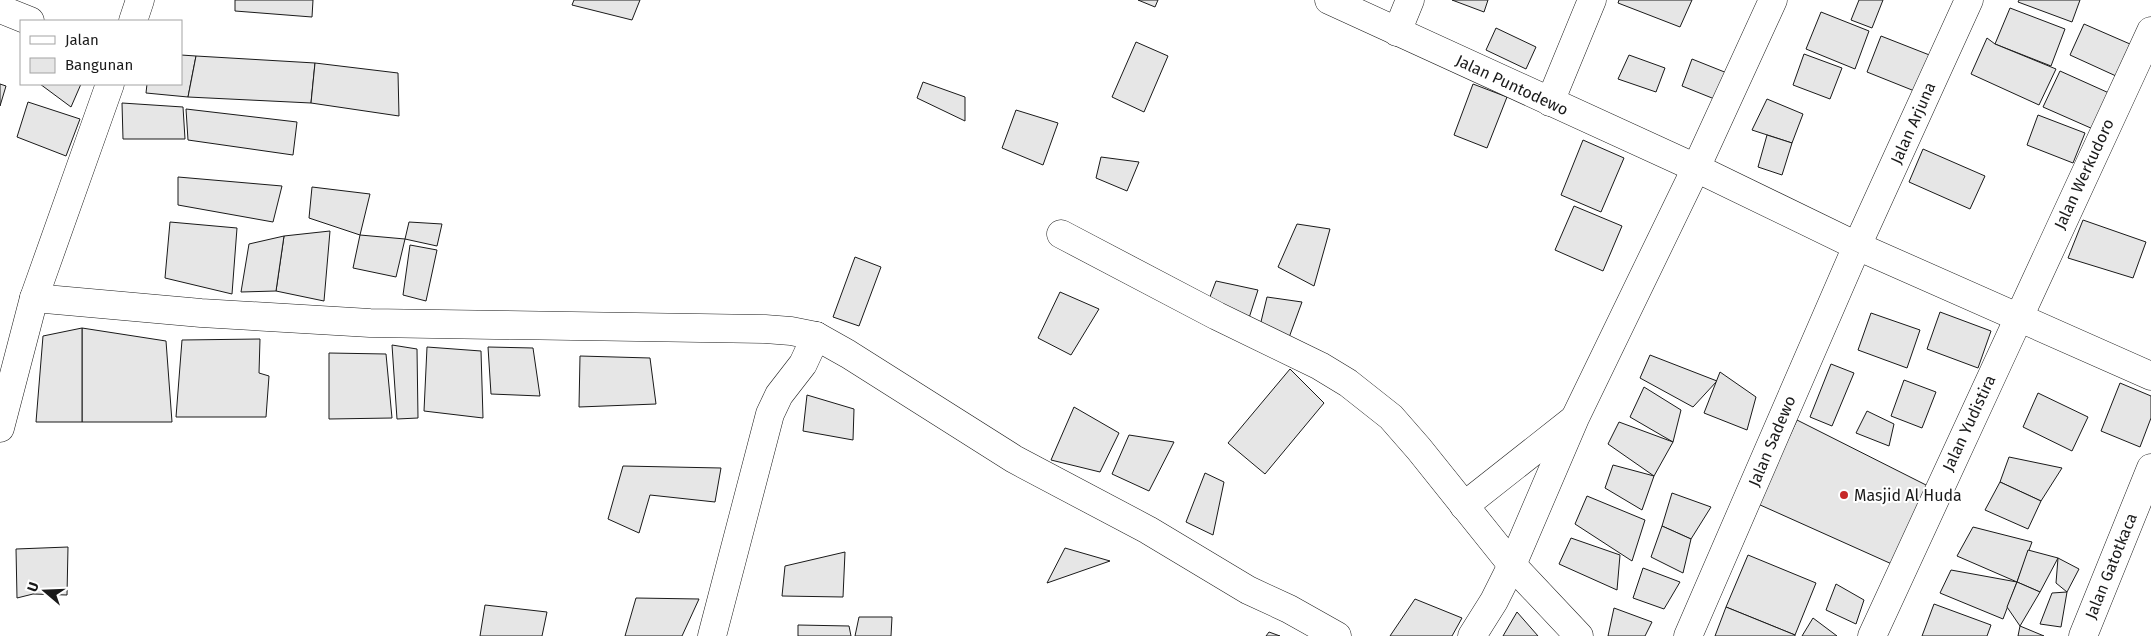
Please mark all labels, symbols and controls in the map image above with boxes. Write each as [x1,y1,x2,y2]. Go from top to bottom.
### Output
legend [20,20,182,85]
text: Jalan [65,31,99,49]
street label: Jalan Puntodewo [1453,51,1571,119]
text: Bangunan [65,56,133,74]
street label: Jalan Arjuna [1887,79,1939,167]
street label: Jalan Werkudoro [2050,116,2118,232]
street label: Jalan Yudistira [1938,372,2000,474]
street label: Jalan Sadewo [1744,393,1800,489]
place label: Masjid Al Huda [1854,486,1962,505]
marker: Masjid Al Huda [1838,489,1850,501]
street label: Jalan Gatotkaca [2081,510,2141,622]
north arrow [20,566,70,616]
text: U [24,580,43,594]

